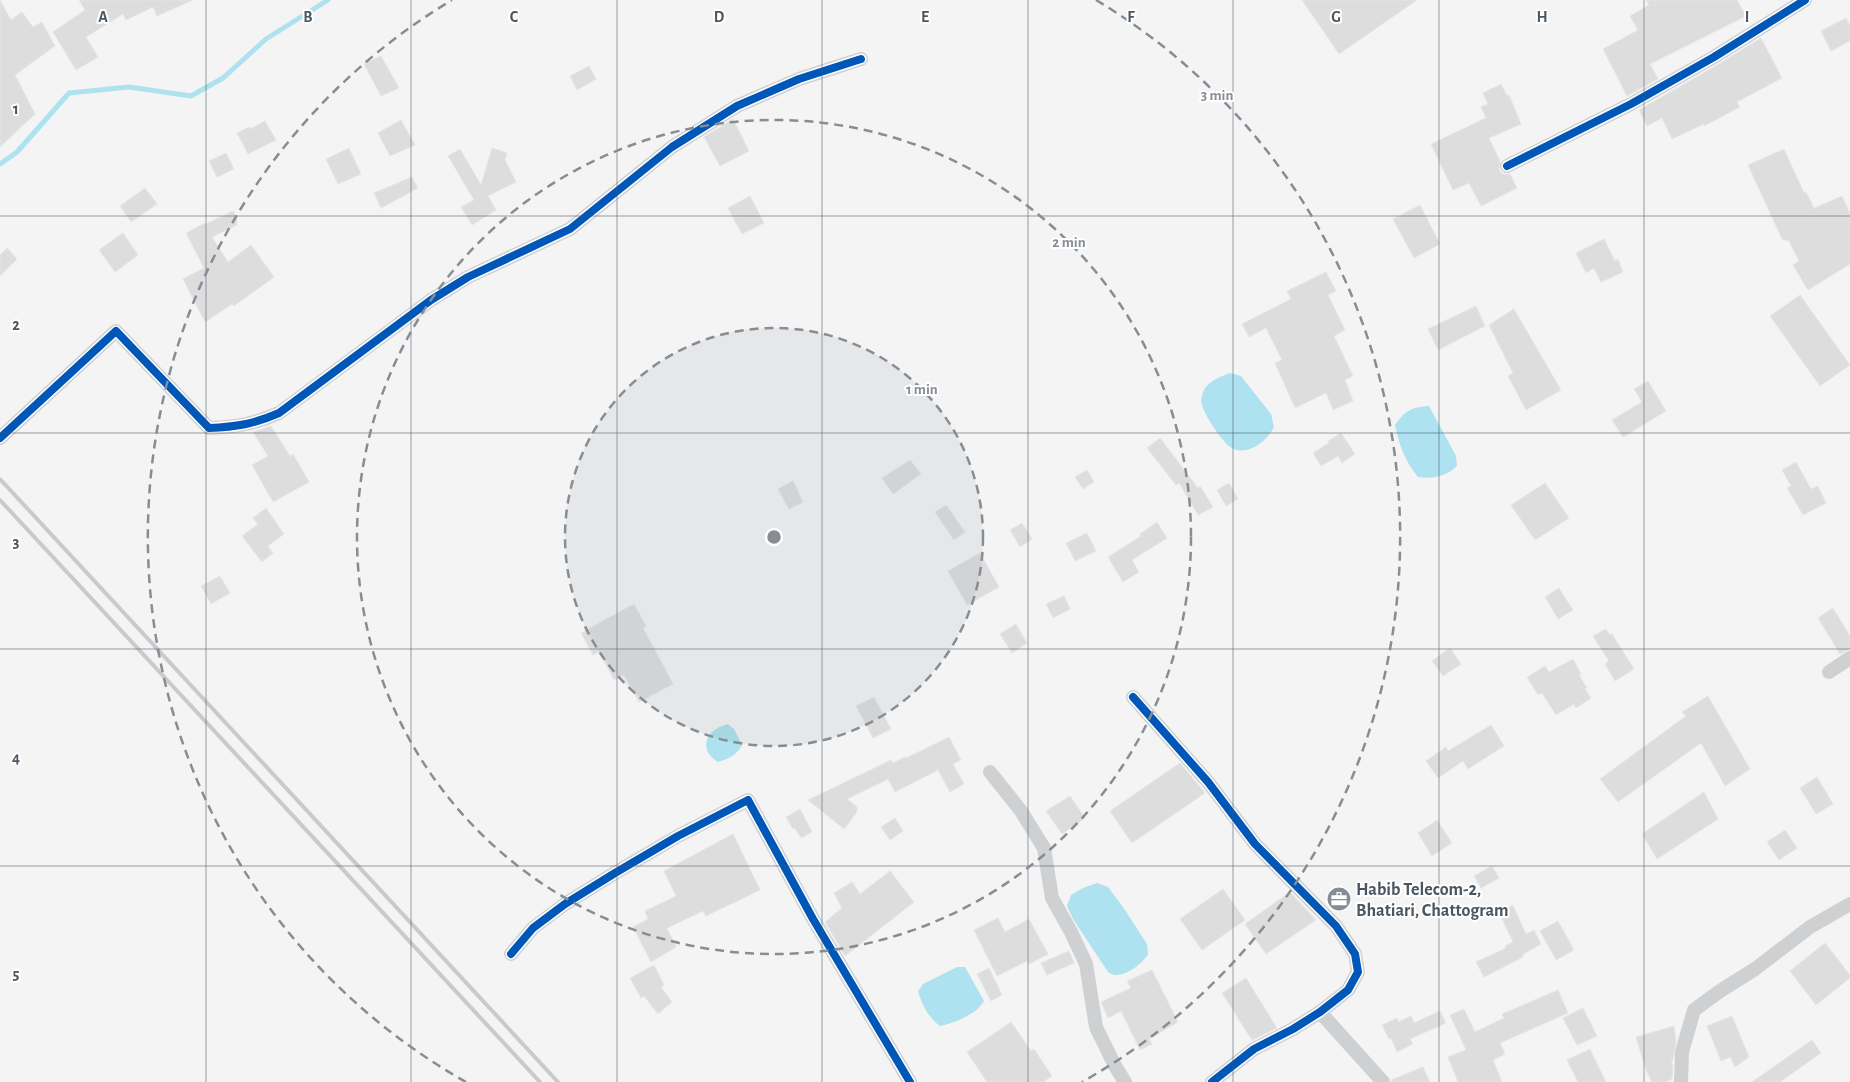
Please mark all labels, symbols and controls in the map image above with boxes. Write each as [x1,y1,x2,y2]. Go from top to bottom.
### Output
text: A [98,9,108,25]
text: B [303,9,313,25]
text: C [510,9,519,25]
text: D [714,9,725,25]
text: E [921,9,929,25]
text: F [1127,9,1135,25]
text: G [1331,9,1341,25]
text: H [1536,9,1548,25]
text: I [1745,9,1749,25]
text: 3 min [1201,88,1233,103]
text: 1 [13,101,19,117]
text: 2 min [1052,235,1086,250]
text: 2 [12,317,20,333]
text: 1 min [906,382,938,397]
centre of rings [765,528,783,546]
text: 3 [13,534,20,550]
text: 4 [12,750,20,766]
place label: Habib Telecom-2, Bhatiari, Chattogram [1356,881,1509,920]
office icon: Habib Telecom-2, Bhatiari, Chattogram [1326,886,1352,912]
text: 5 [13,966,20,982]

